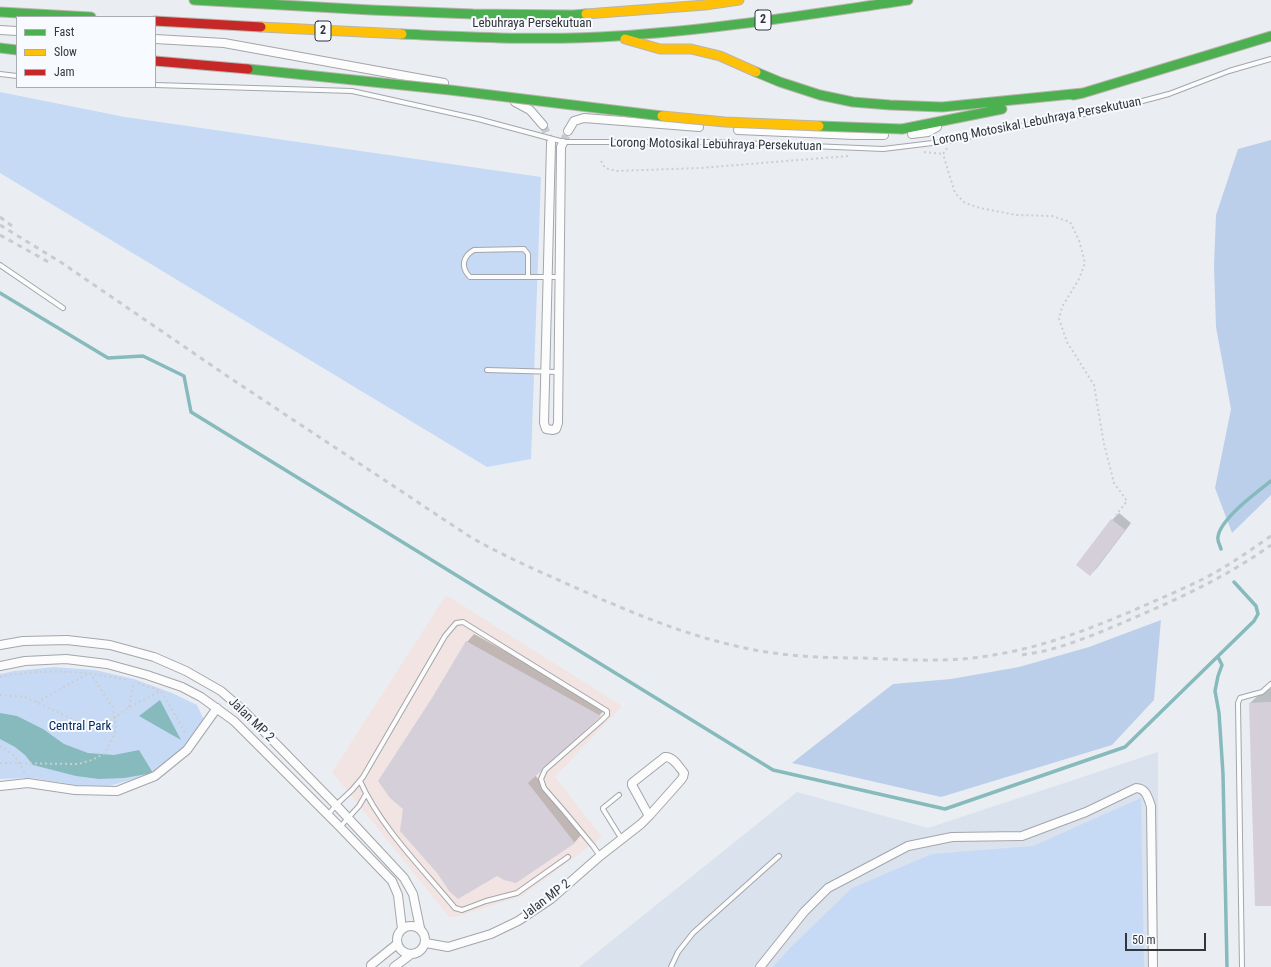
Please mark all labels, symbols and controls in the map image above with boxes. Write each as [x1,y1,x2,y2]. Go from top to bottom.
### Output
road number: 2 [755,10,771,30]
legend [16,16,156,88]
street label: Lebuhraya Persekutuan [472,16,592,32]
road number: 2 [315,21,331,41]
text: Fast [54,25,74,39]
text: Slow [54,45,77,59]
text: Jam [54,65,75,79]
street label: Lorong Motosikal Lebuhraya Persekutuan [931,94,1143,150]
street label: Lorong Motosikal Lebuhraya Persekutuan [610,135,822,155]
street label: Jalan MP 2 [225,694,277,746]
park label: Central Park [49,719,111,735]
street label: Jalan MP 2 [518,876,574,924]
scale bar [1127,925,1208,951]
text: 50 m [1132,933,1156,947]

